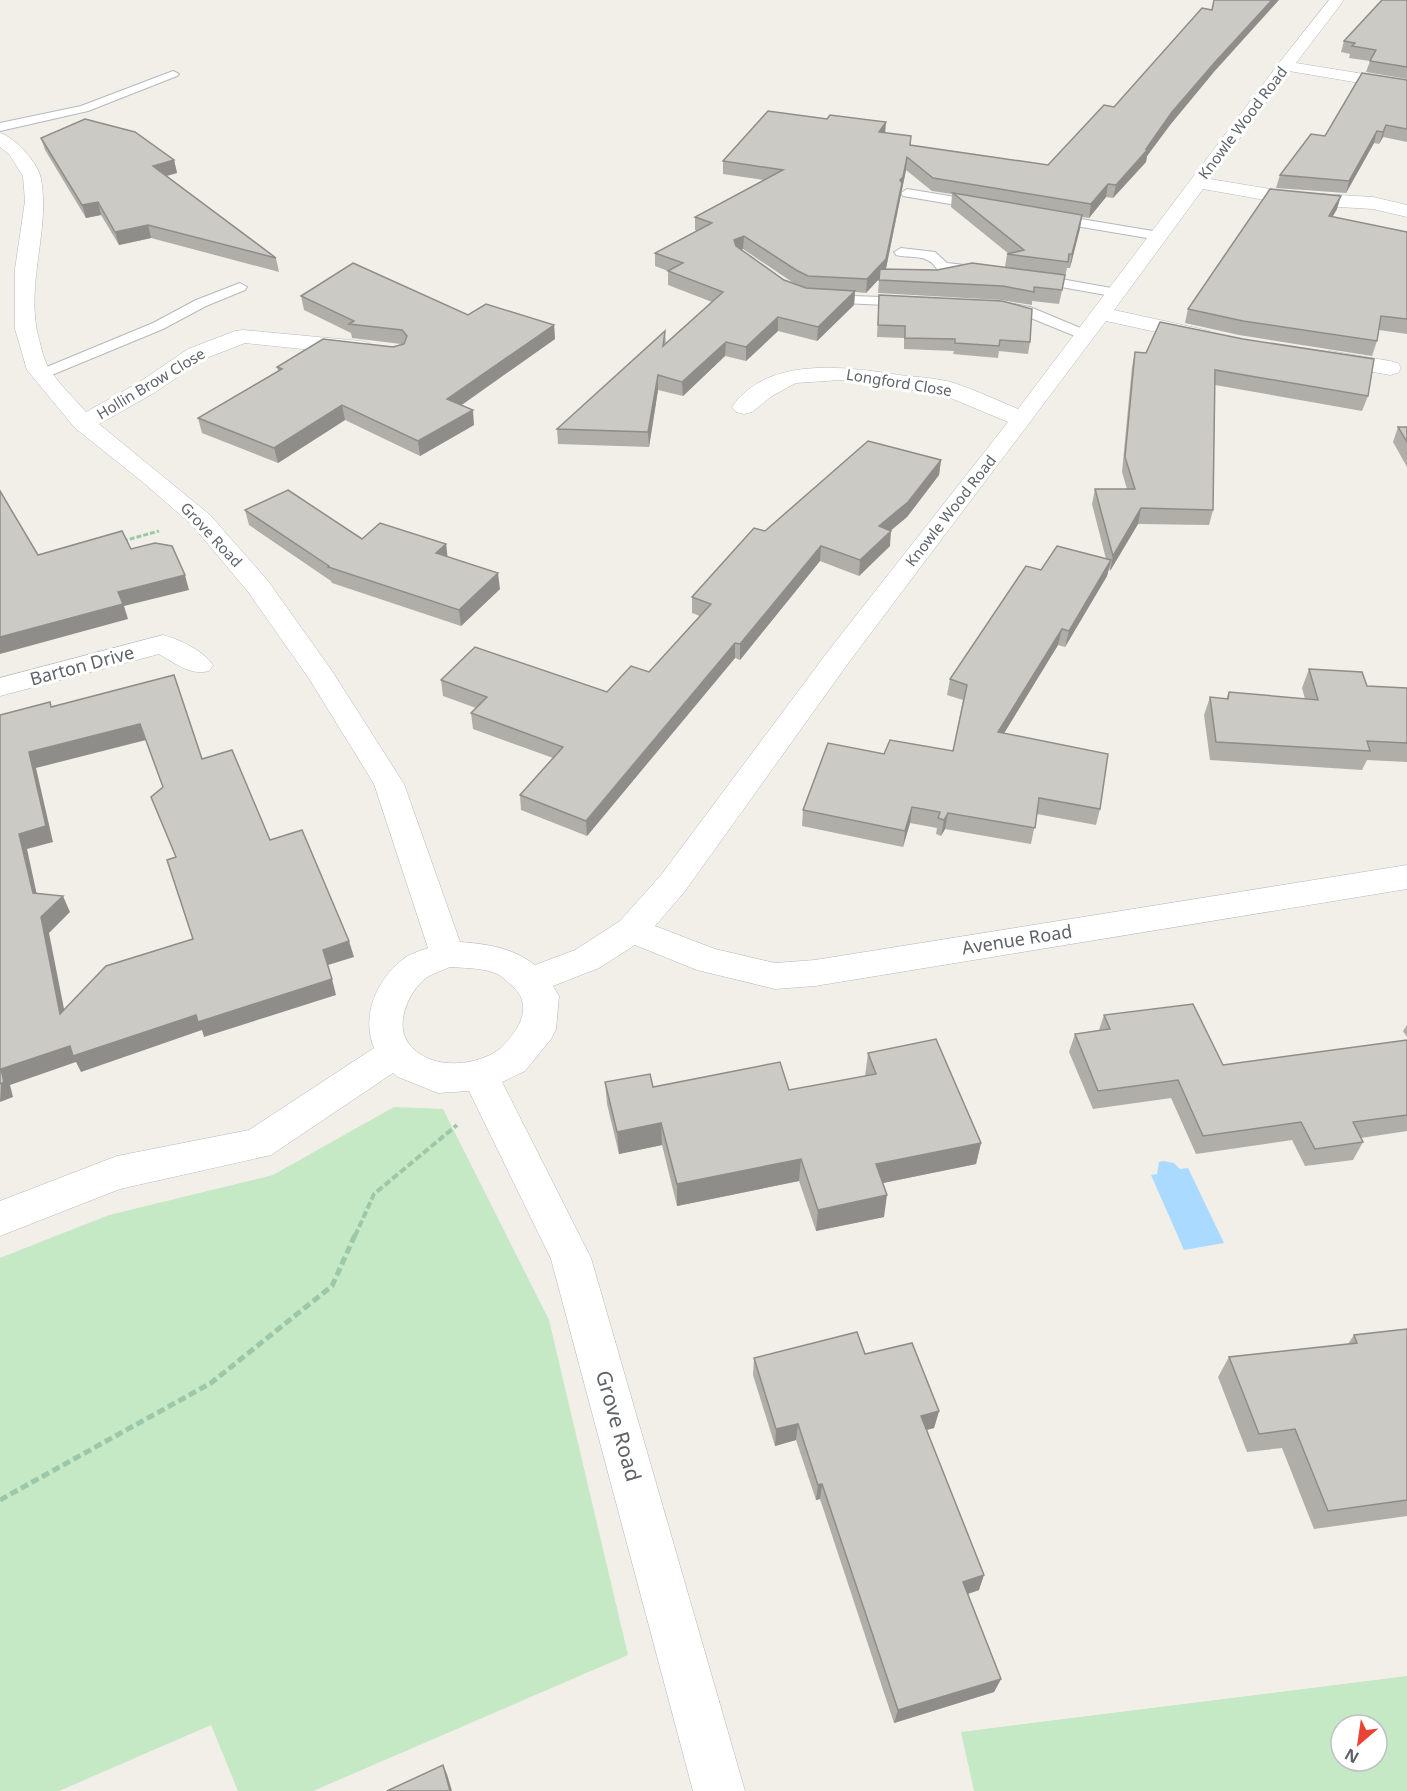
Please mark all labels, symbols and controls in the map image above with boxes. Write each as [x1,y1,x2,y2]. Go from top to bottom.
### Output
street label: Knowle Wood Road [1193,62,1291,183]
street label: Hollin Brow Close [93,343,208,423]
street label: Longford Close [845,364,953,400]
street label: Knowle Wood Road [900,451,1000,570]
street label: Grove Road [177,498,247,571]
street label: Barton Drive [27,640,136,690]
street label: Avenue Road [960,918,1074,960]
street label: Grove Road [590,1367,648,1485]
north arrow [1329,1713,1389,1773]
text: N [1341,1743,1363,1769]

